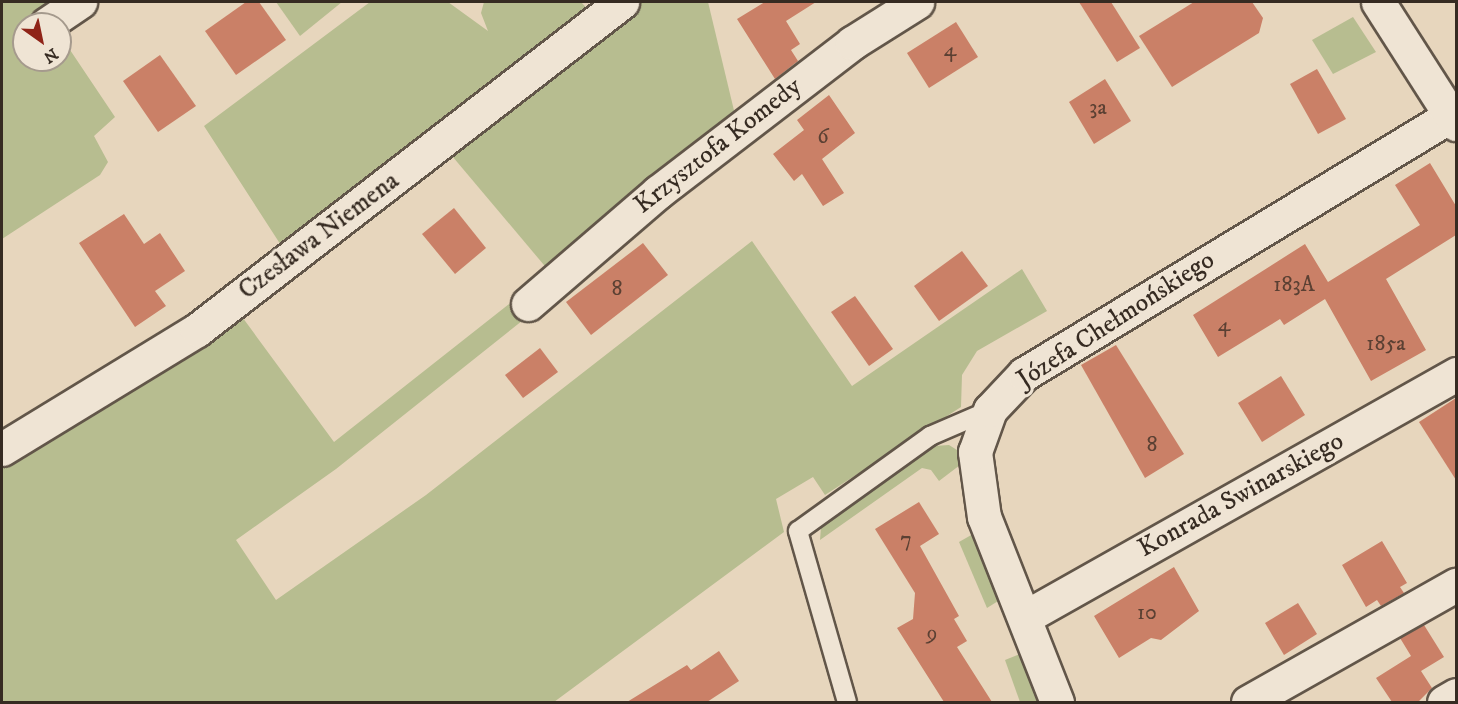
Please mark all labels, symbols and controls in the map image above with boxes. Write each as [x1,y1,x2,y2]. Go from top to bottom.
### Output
north arrow [12,12,72,72]
house number: 4 [944,37,956,63]
text: N [40,43,62,67]
street label: Krzysztofa Komedy [628,71,808,221]
house number: 3a [1089,95,1107,121]
house number: 6 [817,124,829,150]
street label: Czesława Niemena [233,166,405,306]
street label: Józefa Chełmońskiego [1012,245,1220,395]
house number: 183A [1273,272,1315,298]
house number: 8 [611,276,623,302]
house number: 4 [1218,312,1230,338]
house number: 185a [1366,331,1406,357]
street label: Konrada Swinarskiego [1133,426,1349,564]
house number: 8 [1146,432,1158,458]
house number: 7 [900,527,912,553]
house number: 10 [1137,600,1157,626]
house number: 9 [927,621,937,647]

